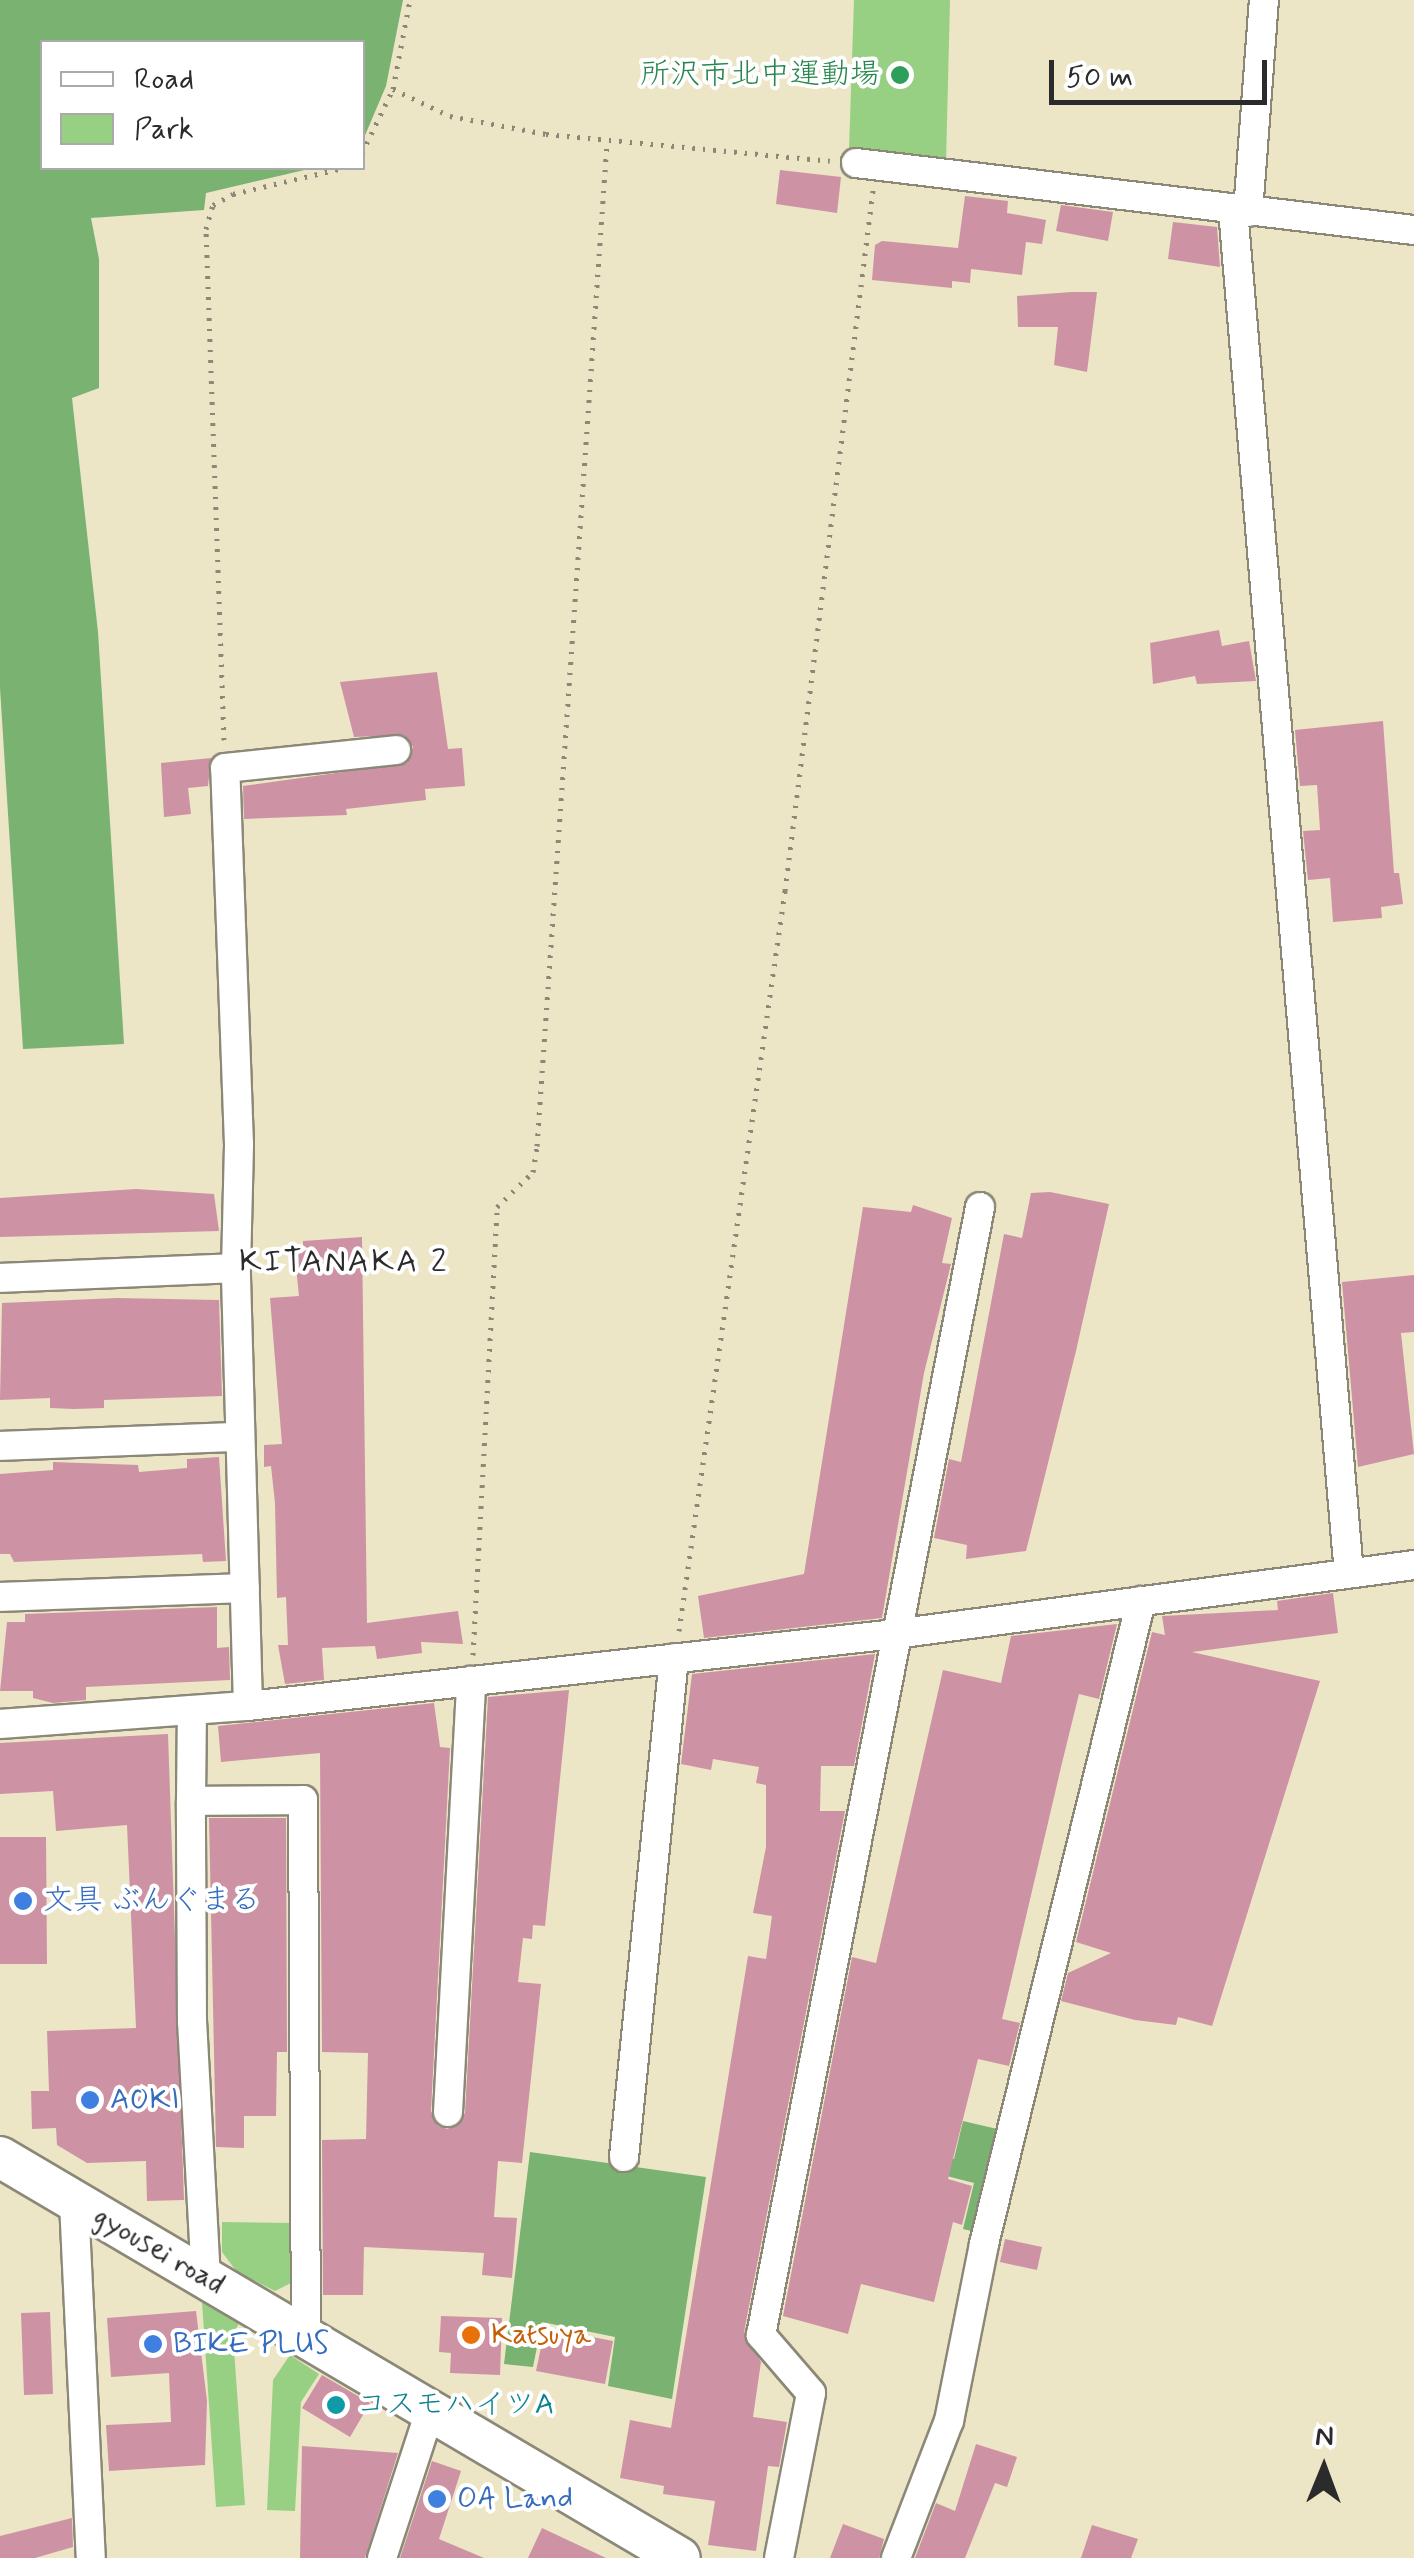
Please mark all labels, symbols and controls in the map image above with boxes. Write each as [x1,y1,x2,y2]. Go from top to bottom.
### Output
legend [40,40,365,170]
scale bar [1054,40,1272,102]
place label: 所沢市北中運動場 [640,57,880,93]
text: 50 m [1066,58,1133,97]
text: Road [134,60,194,99]
marker: 所沢市北中運動場 [889,64,911,86]
text: Park [134,110,194,149]
district label: KITANAKA 2 [238,1243,450,1281]
place label: 文具 ぶんぐまる [43,1883,261,1919]
marker: 文具 ぶんぐまる [12,1890,34,1912]
place label: AOKI [110,2082,179,2118]
marker: AOKI [79,2089,101,2111]
street label: gyousei road [87,2199,231,2303]
place label: Katsuya [491,2317,591,2353]
marker: Katsuya [460,2324,482,2346]
place label: BIKE PLUS [173,2326,327,2362]
marker: BIKE PLUS [142,2333,164,2355]
place label: コスモハイツA [356,2387,556,2423]
marker: コスモハイツA [325,2394,347,2416]
north arrow [1274,2418,1374,2518]
text: N [1315,2419,1334,2456]
place label: OA Land [457,2481,571,2517]
marker: OA Land [426,2488,448,2510]

